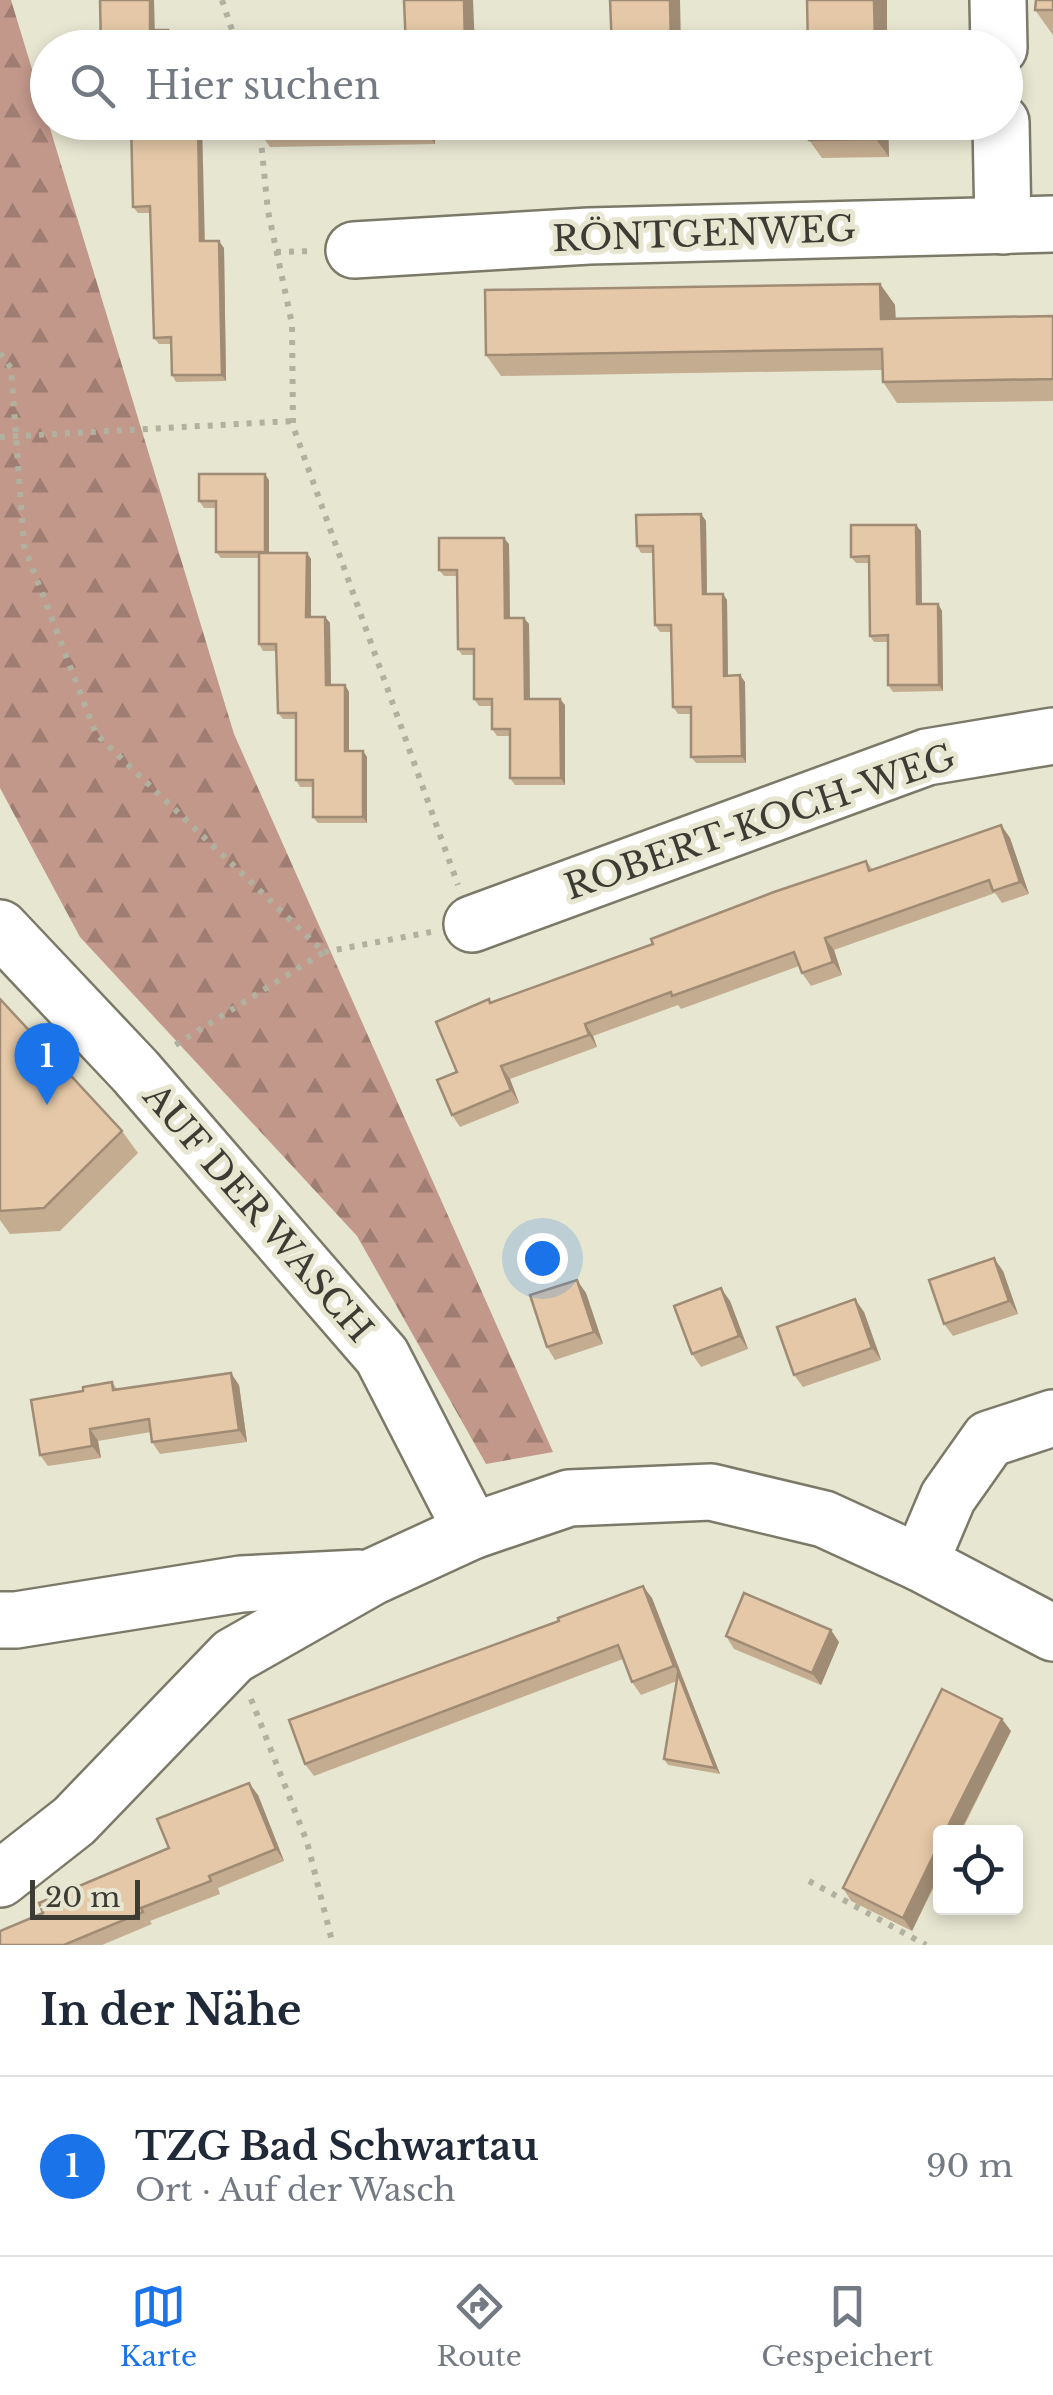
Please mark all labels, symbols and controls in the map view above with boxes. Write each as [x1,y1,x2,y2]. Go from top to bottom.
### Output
search box [30,30,1023,140]
icon: search [65,58,120,113]
text: Hier suchen [145,62,380,109]
street label: RÖNTGENWEG [552,207,856,260]
street label: ROBERT-KOCH-WEG [559,734,961,909]
pin: 1 [15,1022,80,1105]
street label: AUF DER WASCH [134,1074,382,1351]
your location [517,1233,568,1284]
map controls [933,1825,1023,1915]
button: locate [933,1825,1023,1915]
scale bar [30,1875,140,1920]
text: 20 m [45,1880,120,1915]
text: In der Nähe [40,1984,302,2036]
text: TZG Bad Schwartau [135,2123,538,2170]
text: 1 [66,2146,79,2186]
text: 90 m [926,2146,1013,2186]
text: Ort · Auf der Wasch [135,2170,455,2210]
tab: Karte [120,2279,197,2374]
tab: Route [436,2279,522,2374]
tab: Gespeichert [761,2279,933,2374]

